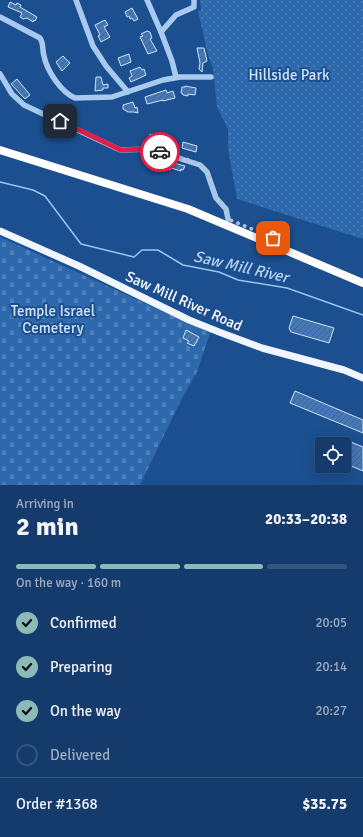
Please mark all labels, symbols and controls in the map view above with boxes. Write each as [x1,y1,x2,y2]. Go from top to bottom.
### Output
park label: Hillside Park [248,66,330,84]
pin [43,104,77,138]
icon: home [49,110,71,132]
courier [140,132,180,172]
icon: car [149,141,171,163]
pin [256,221,290,255]
icon: bag [262,227,284,249]
water label: Saw Mill River [192,246,292,288]
street label: Saw Mill River Road [123,267,245,335]
park label: Temple Israel Cemetery [11,302,95,337]
map controls [315,437,351,473]
button: locate [315,437,351,473]
text: Arriving in [16,496,74,512]
text: 20:33–20:38 [265,510,347,528]
text: 2 min [16,511,79,543]
text: On the way · 160 m [16,575,121,591]
icon: check [16,612,38,634]
text: Confirmed [50,614,117,632]
text: 20:05 [315,615,347,631]
icon: check [16,656,38,678]
text: Preparing [50,658,113,676]
text: 20:14 [315,659,347,675]
icon: check [16,700,38,722]
text: On the way [50,702,121,720]
text: 20:27 [315,703,347,719]
text: Delivered [50,746,110,764]
text: Order #1368 [16,795,98,813]
text: $35.75 [302,795,347,813]

